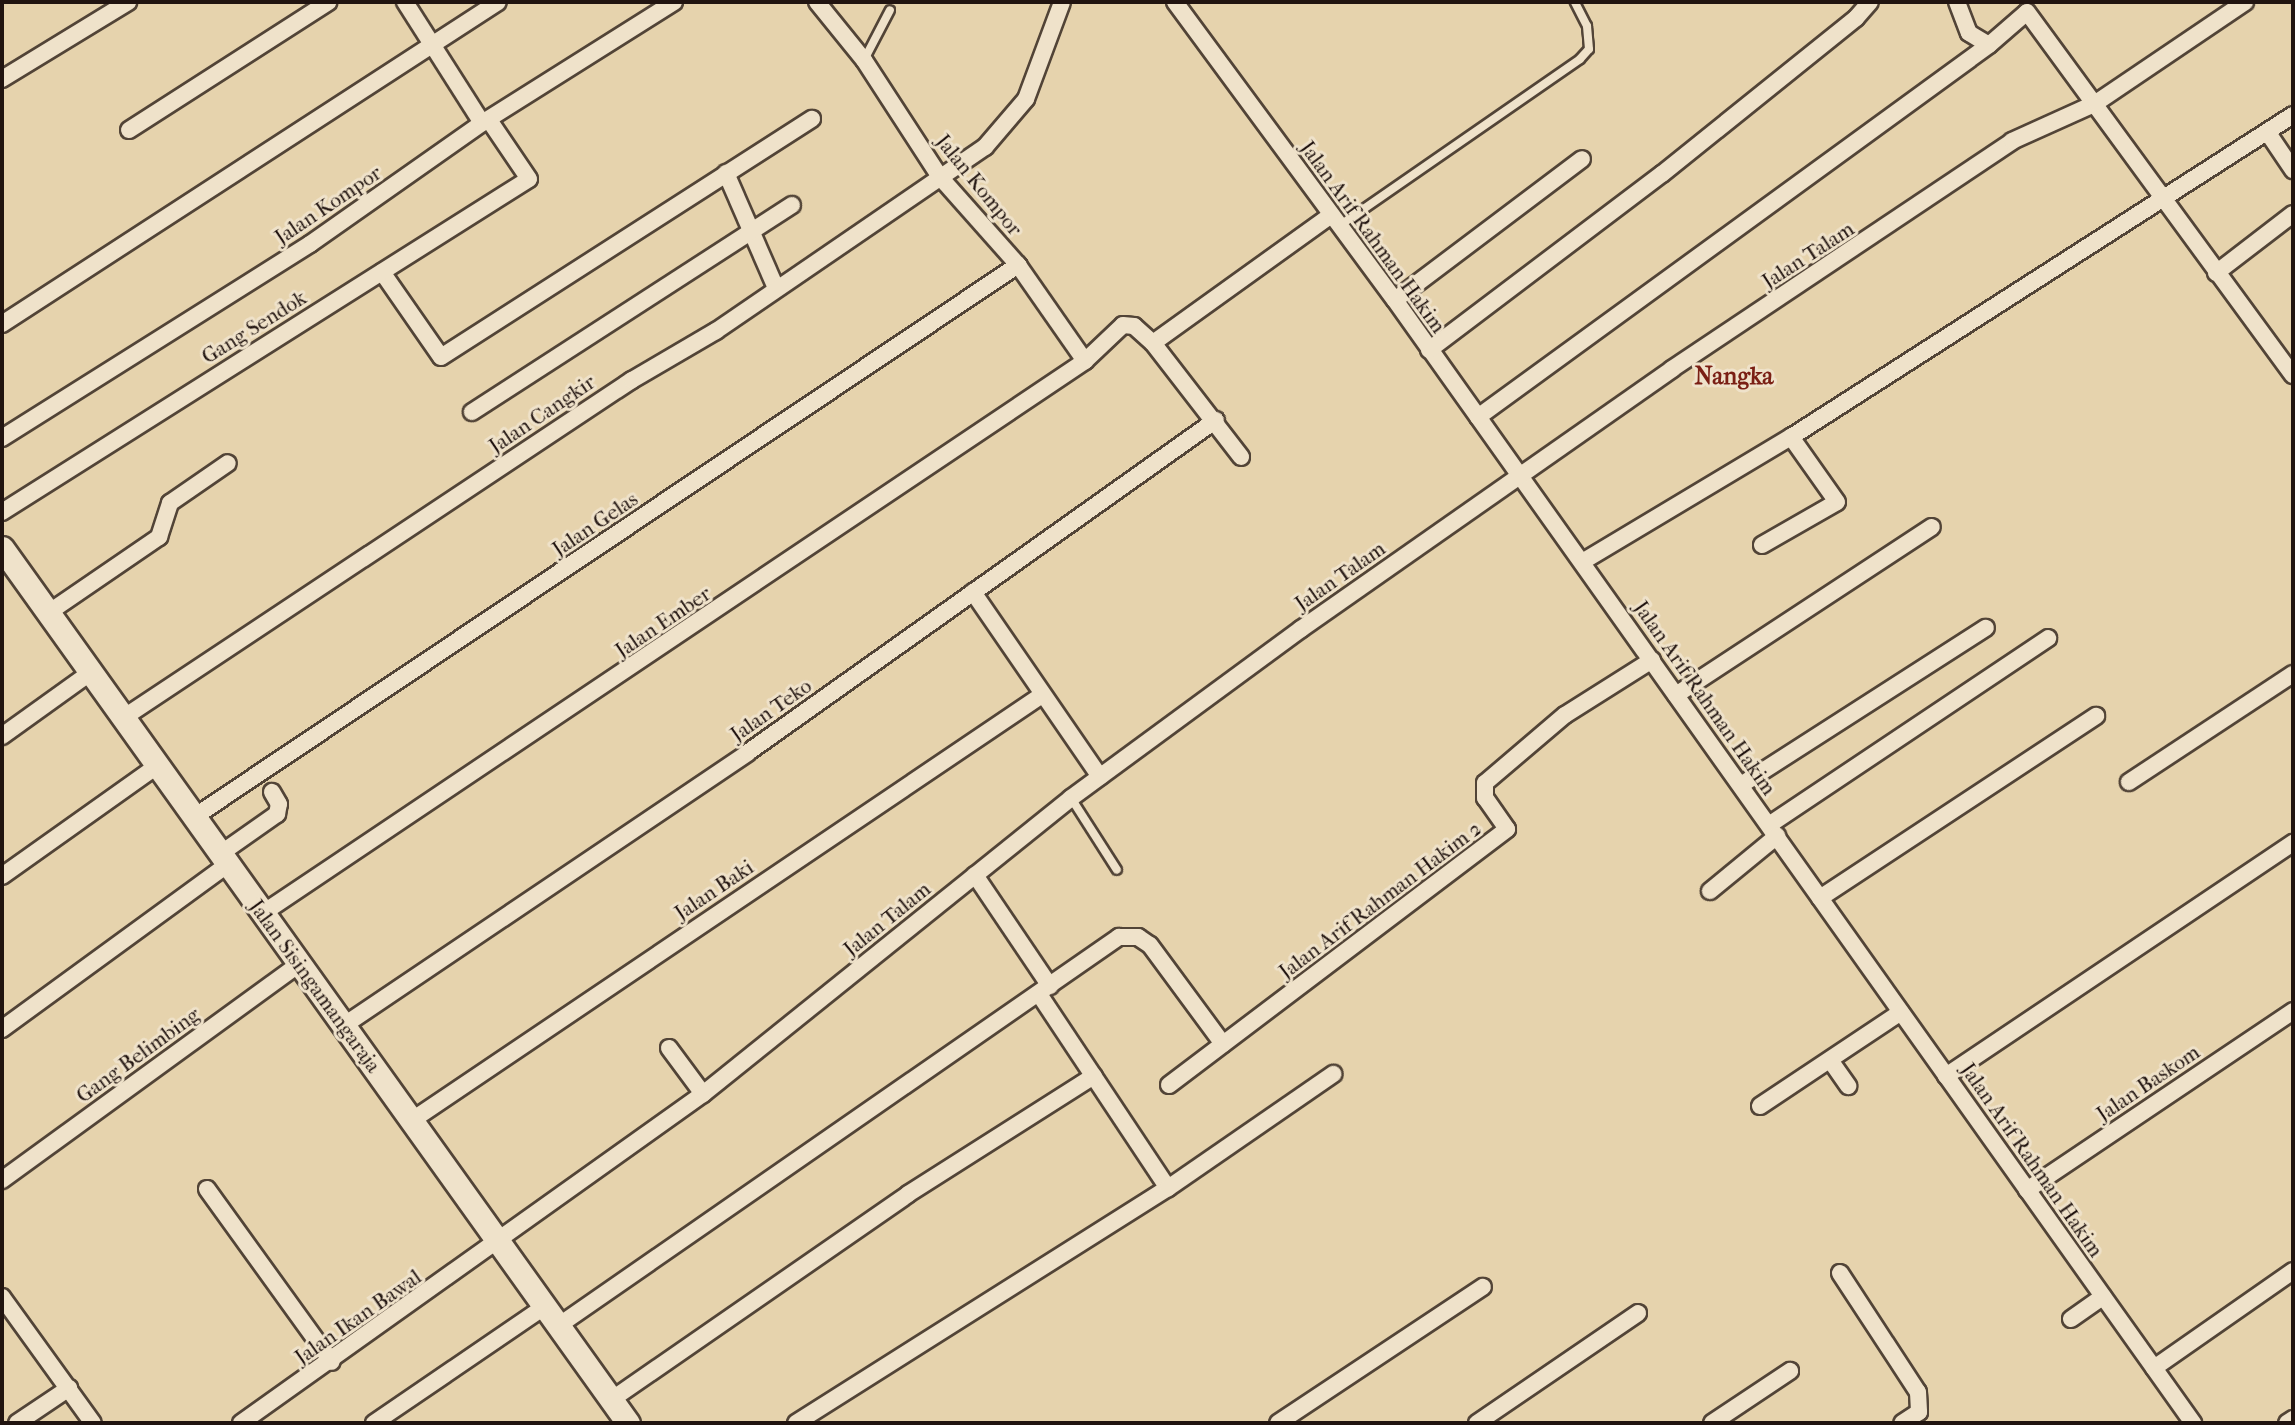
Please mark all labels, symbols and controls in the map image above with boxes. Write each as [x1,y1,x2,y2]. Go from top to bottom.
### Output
street label: Jalan Kompor [930,129,1028,241]
street label: Jalan Arif Rahman Hakim [1295,136,1451,338]
street label: Jalan Kompor [270,160,386,250]
street label: Jalan Talam [1757,216,1859,294]
street label: Gang Sendok [197,285,311,369]
district label: Nangka [1695,363,1773,391]
street label: Jalan Cangkir [484,369,600,459]
street label: Jalan Gelas [547,486,643,562]
street label: Jalan Talam [1290,536,1390,616]
street label: Jalan Ember [610,581,716,663]
street label: Jalan Arif Rahman Hakim [1628,596,1782,800]
street label: Jalan Teko [726,673,816,747]
street label: Jalan Arif Rahman Hakim 2 [1274,816,1486,984]
street label: Jalan Baki [670,854,758,926]
street label: Jalan Talam [838,876,936,962]
street label: Jalan Sisingamangaraja [244,895,386,1077]
street label: Gang Belimbing [71,1002,205,1108]
street label: Jalan Baskom [2092,1039,2204,1127]
street label: Jalan Arif Rahman Hakim [1955,1058,2109,1262]
street label: Jalan Ikan Bawal [290,1264,426,1370]

